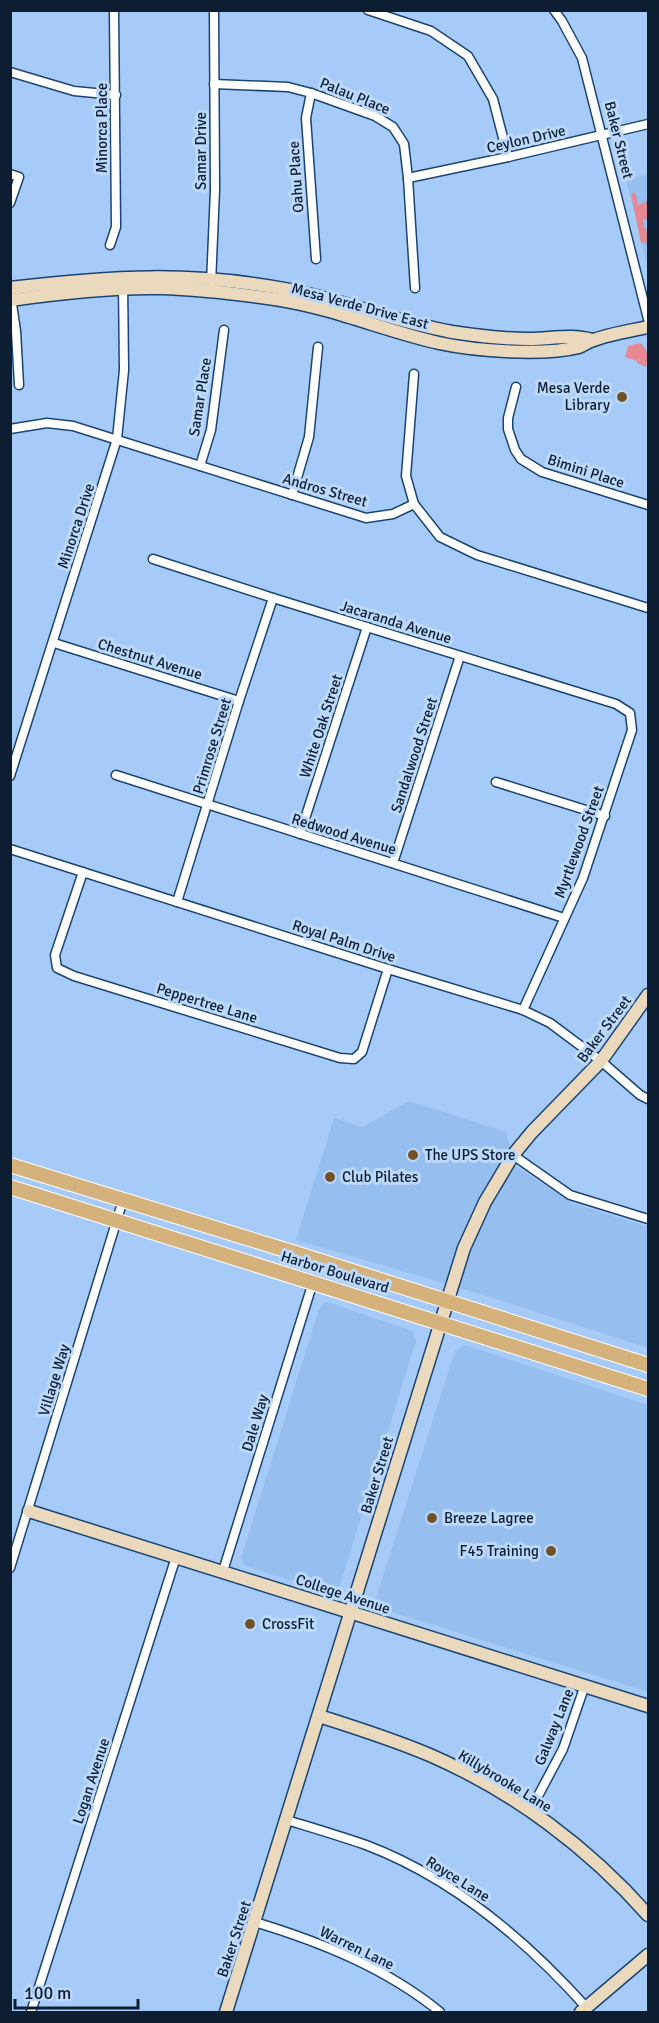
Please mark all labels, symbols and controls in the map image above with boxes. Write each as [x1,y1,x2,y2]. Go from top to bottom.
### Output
street label: Palau Place [317,74,393,118]
street label: Minorca Place [93,83,111,173]
street label: Baker Street [601,99,637,181]
street label: Samar Drive [192,112,210,190]
street label: Ceylon Drive [485,121,567,157]
street label: Oahu Place [285,140,307,214]
street label: Mesa Verde Drive East [289,279,431,333]
street label: Samar Place [185,356,215,438]
place label: Mesa Verde Library [537,379,610,414]
marker: Mesa Verde Library [615,390,629,404]
street label: Bimini Place [545,450,627,492]
street label: Andros Street [281,469,369,511]
street label: Minorca Drive [54,481,98,571]
street label: Jacaranda Avenue [338,597,454,647]
street label: Chestnut Avenue [96,635,204,683]
street label: White Oak Street [296,672,346,780]
street label: Sandalwood Street [387,695,441,815]
street label: Primrose Street [189,696,235,796]
street label: Myrtlewood Street [550,783,608,901]
street label: Redwood Avenue [289,810,399,858]
street label: Royal Palm Drive [290,916,398,966]
street label: Peppertree Lane [154,979,260,1027]
street label: Baker Street [573,992,635,1066]
place label: The UPS Store [425,1146,516,1164]
marker: The UPS Store [406,1148,420,1162]
place label: Club Pilates [342,1168,419,1186]
marker: Club Pilates [323,1170,337,1184]
street label: Harbor Boulevard [279,1247,391,1297]
street label: Village Way [35,1342,73,1418]
street label: Dale Way [238,1392,272,1454]
street label: Baker Street [357,1434,397,1516]
place label: Breeze Lagree [444,1509,534,1527]
marker: Breeze Lagree [425,1511,439,1525]
place label: F45 Training [460,1542,539,1560]
marker: F45 Training [544,1544,558,1558]
street label: College Avenue [293,1570,393,1618]
place label: CrossFit [262,1615,314,1633]
marker: CrossFit [243,1617,257,1631]
street label: Galway Lane [530,1686,578,1768]
street label: Logan Avenue [69,1736,113,1826]
street label: Killybrooke Lane [455,1746,555,1816]
street label: Royce Lane [423,1852,493,1906]
street label: Baker Street [213,1898,255,1980]
street label: Warren Lane [317,1922,397,1974]
scale bar [15,1972,138,2010]
text: 100 m [24,1982,71,2004]

